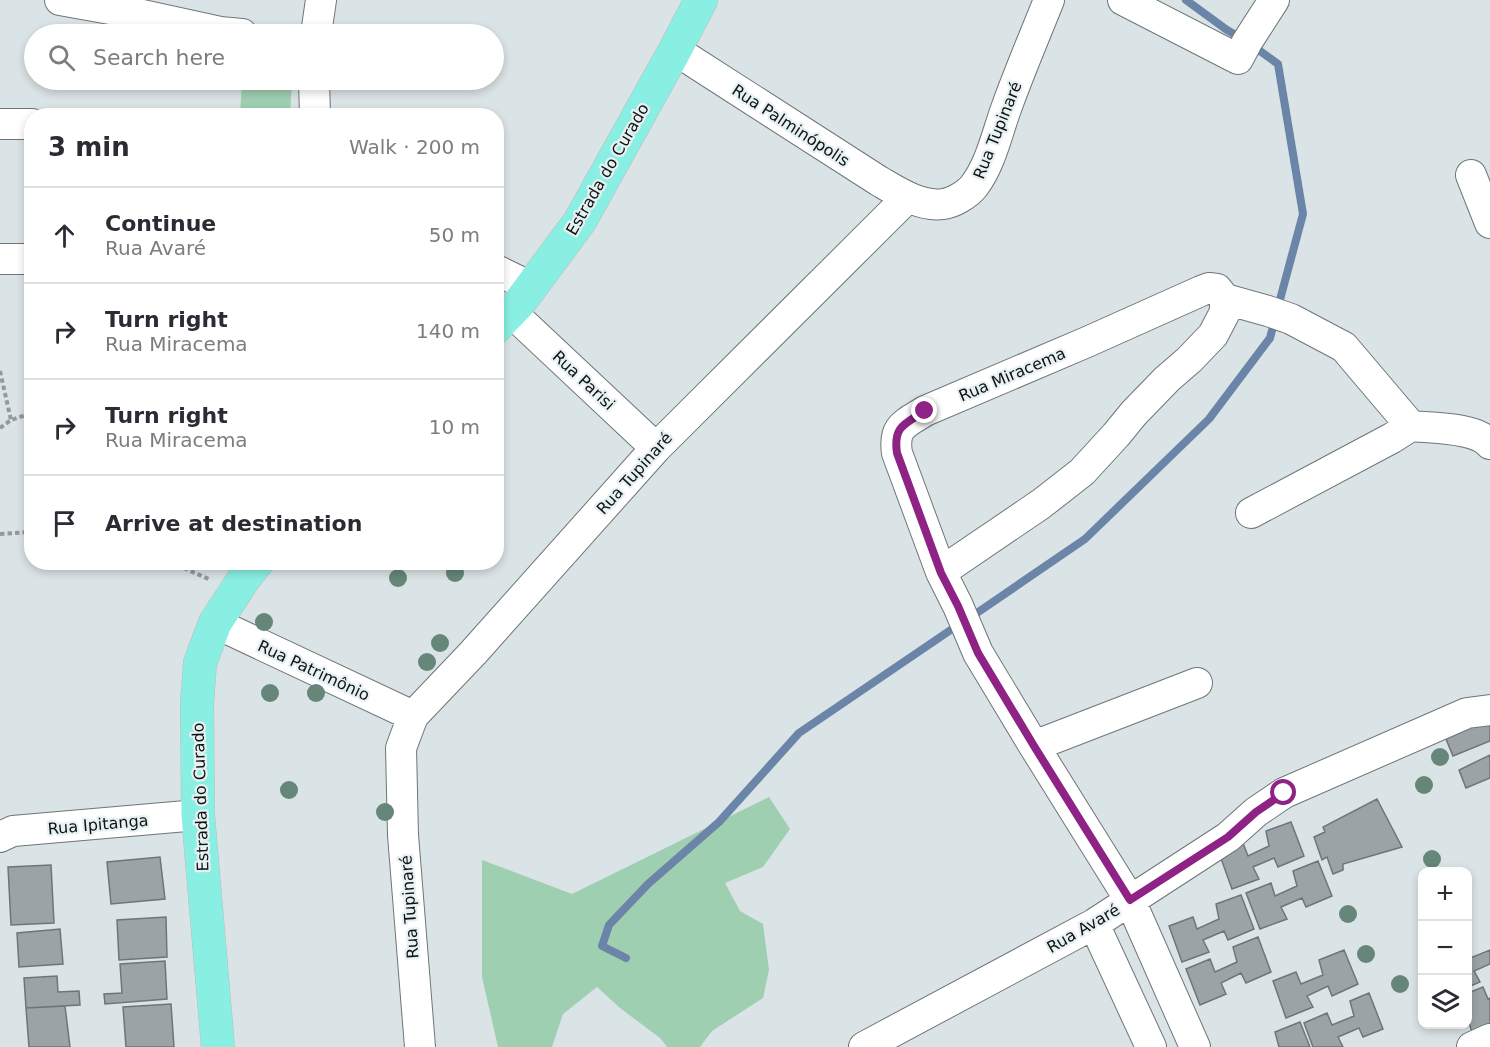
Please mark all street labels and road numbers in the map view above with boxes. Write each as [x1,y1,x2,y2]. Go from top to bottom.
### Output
street label: Rua Tupinaré [969,79,1026,182]
street label: Rua Palminópolis [729,80,853,170]
street label: Estrada do Curado [562,100,653,238]
street label: Rua Miracema [956,343,1068,405]
street label: Rua Parisi [549,347,619,414]
street label: Rua Tupinaré [593,429,676,518]
street label: Rua Patrimônio [255,636,373,705]
street label: Estrada do Curado [188,722,213,872]
street label: Rua Ipitanga [47,811,149,838]
street label: Rua Tupinaré [396,855,423,959]
street label: Rua Avaré [1044,900,1123,957]

